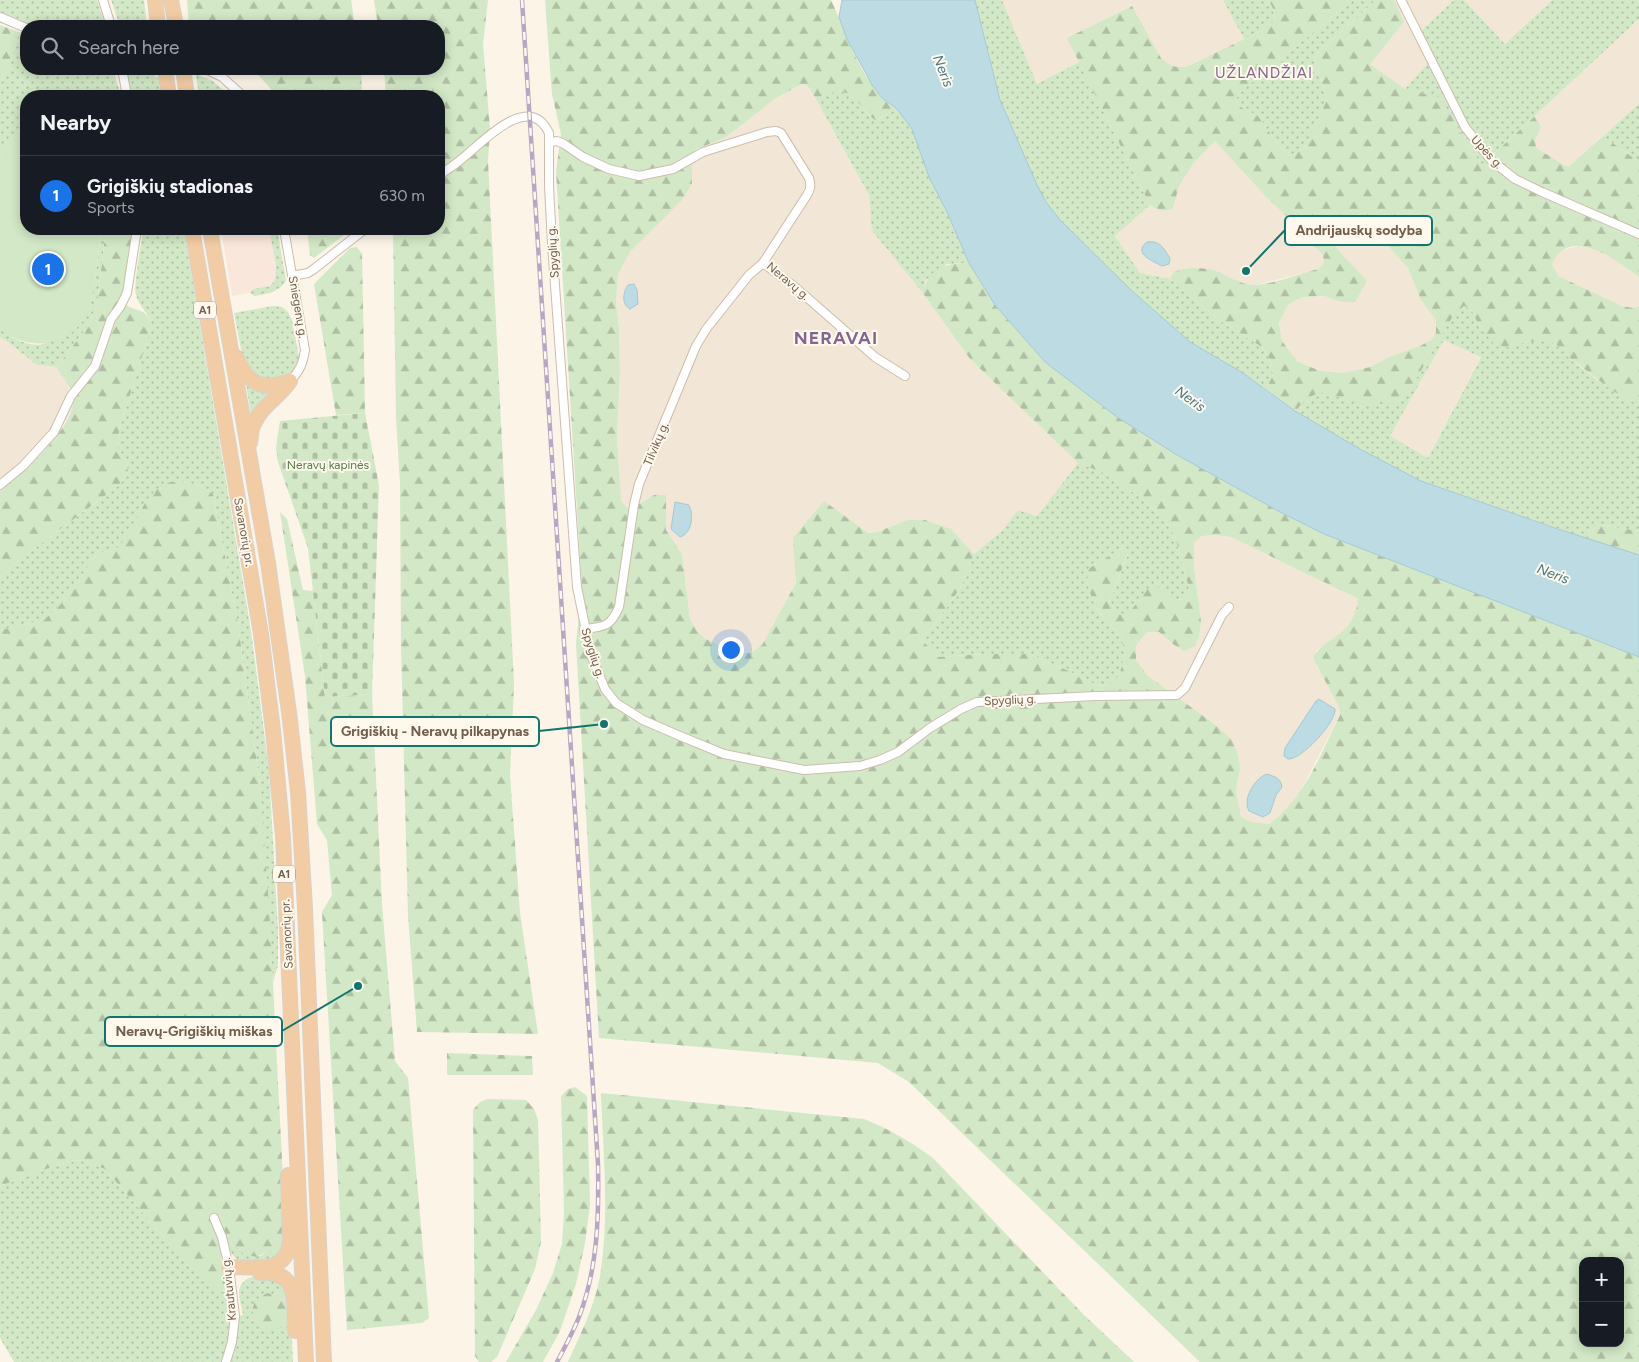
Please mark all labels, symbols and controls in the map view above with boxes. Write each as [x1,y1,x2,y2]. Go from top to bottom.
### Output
search box [20,20,445,75]
icon: search [38,34,66,62]
text: Search here [78,36,180,59]
water label: Neris [929,52,957,90]
district label: UŽLANDŽIAI [1215,64,1313,82]
text: Nearby [40,110,111,135]
street label: Upės g. [1468,133,1506,171]
text: Grigiškių stadionas [87,175,253,198]
text: 1 [53,186,59,205]
text: 630 m [379,186,425,205]
text: Sports [87,198,134,217]
callout: Andrijauskų sodyba [1285,216,1432,245]
text: Andrijauskų sodyba [1296,222,1422,239]
street label: Spyglių g. [544,226,562,278]
pin: 1 [32,250,64,288]
street label: Neravų g. [764,259,812,303]
street label: Sniegenų g. [286,275,310,339]
road number: A1 [194,302,216,318]
district label: NERAVAI [794,327,878,349]
water label: Neris [1172,382,1209,416]
street label: Tilvikų g. [641,420,671,468]
park label: Neravų kapinės [287,458,370,472]
street label: Savanorių pr. [231,497,257,567]
water label: Neris [1534,560,1572,588]
street label: Spyglių g. [578,626,608,680]
your location [718,637,744,663]
street label: Spyglių g. [984,692,1036,708]
callout: Grigiškių - Neravų pilkapynas [331,717,539,746]
text: Grigiškių - Neravų pilkapynas [341,723,530,740]
road number: A1 [273,866,295,882]
street label: Savanorių pr. [278,899,296,969]
callout: Neravų-Grigiškių miškas [105,1017,282,1046]
text: Neravų-Grigiškių miškas [115,1023,273,1040]
street label: Krautuvių g. [219,1257,239,1321]
map controls [1579,1257,1624,1347]
button: + [1579,1257,1624,1302]
button: − [1579,1302,1624,1347]

